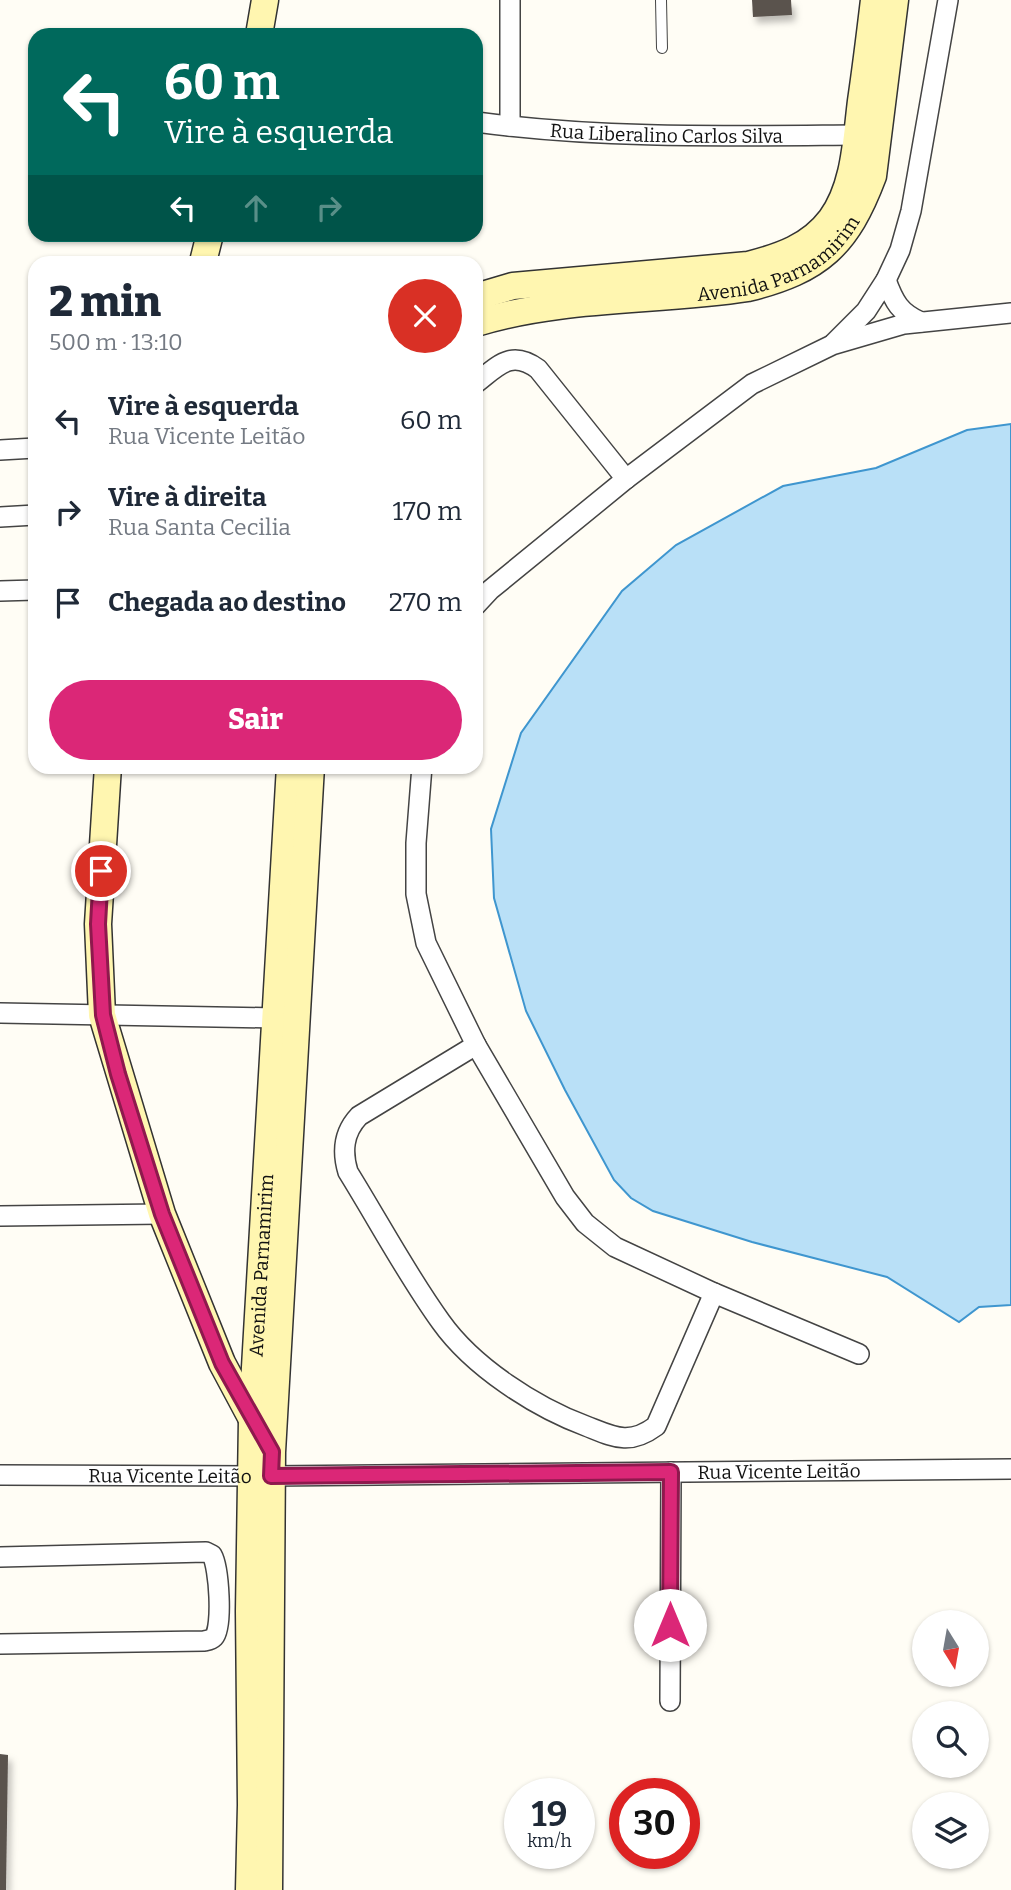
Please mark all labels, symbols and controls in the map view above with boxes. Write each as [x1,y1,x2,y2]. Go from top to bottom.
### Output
text: 60 m [164,53,280,112]
icon: left [49,56,140,147]
text: Vire à esquerda [164,113,394,151]
street label: Rua Liberalino Carlos Silva [549,119,784,148]
icon: left [164,189,202,227]
icon: ahead [237,189,275,227]
icon: right [310,189,348,227]
street label: Avenida Parnamirim [696,212,865,306]
text: 2 min [49,277,161,327]
button: close [388,279,462,353]
text: 500 m · 13:10 [49,328,183,356]
text: Vire à esquerda [108,391,299,422]
icon: left [49,402,87,440]
text: 60 m [400,405,462,436]
text: Rua Vicente Leitão [108,422,305,450]
text: Vire à direita [108,482,267,513]
icon: right [49,493,87,531]
text: 170 m [392,496,462,527]
text: Rua Santa Cecilia [108,513,291,541]
icon: arrive [49,584,87,622]
text: Chegada ao destino [108,587,346,618]
text: 270 m [389,587,462,618]
button: Sair [49,680,462,760]
pin [71,841,131,901]
icon: arrive [82,852,120,890]
street label: Avenida Parnamirim [245,1173,278,1357]
street label: Rua Vicente Leitão [697,1459,861,1484]
street label: Rua Vicente Leitão [88,1464,252,1488]
position arrow [633,1588,707,1662]
north arrow [912,1610,989,1687]
map controls [912,1610,989,1869]
button: search [912,1701,989,1778]
speed limit sign: 30 [609,1778,700,1869]
button: layers [912,1792,989,1869]
text: 19 [532,1793,567,1835]
text: km/h [527,1830,572,1852]

